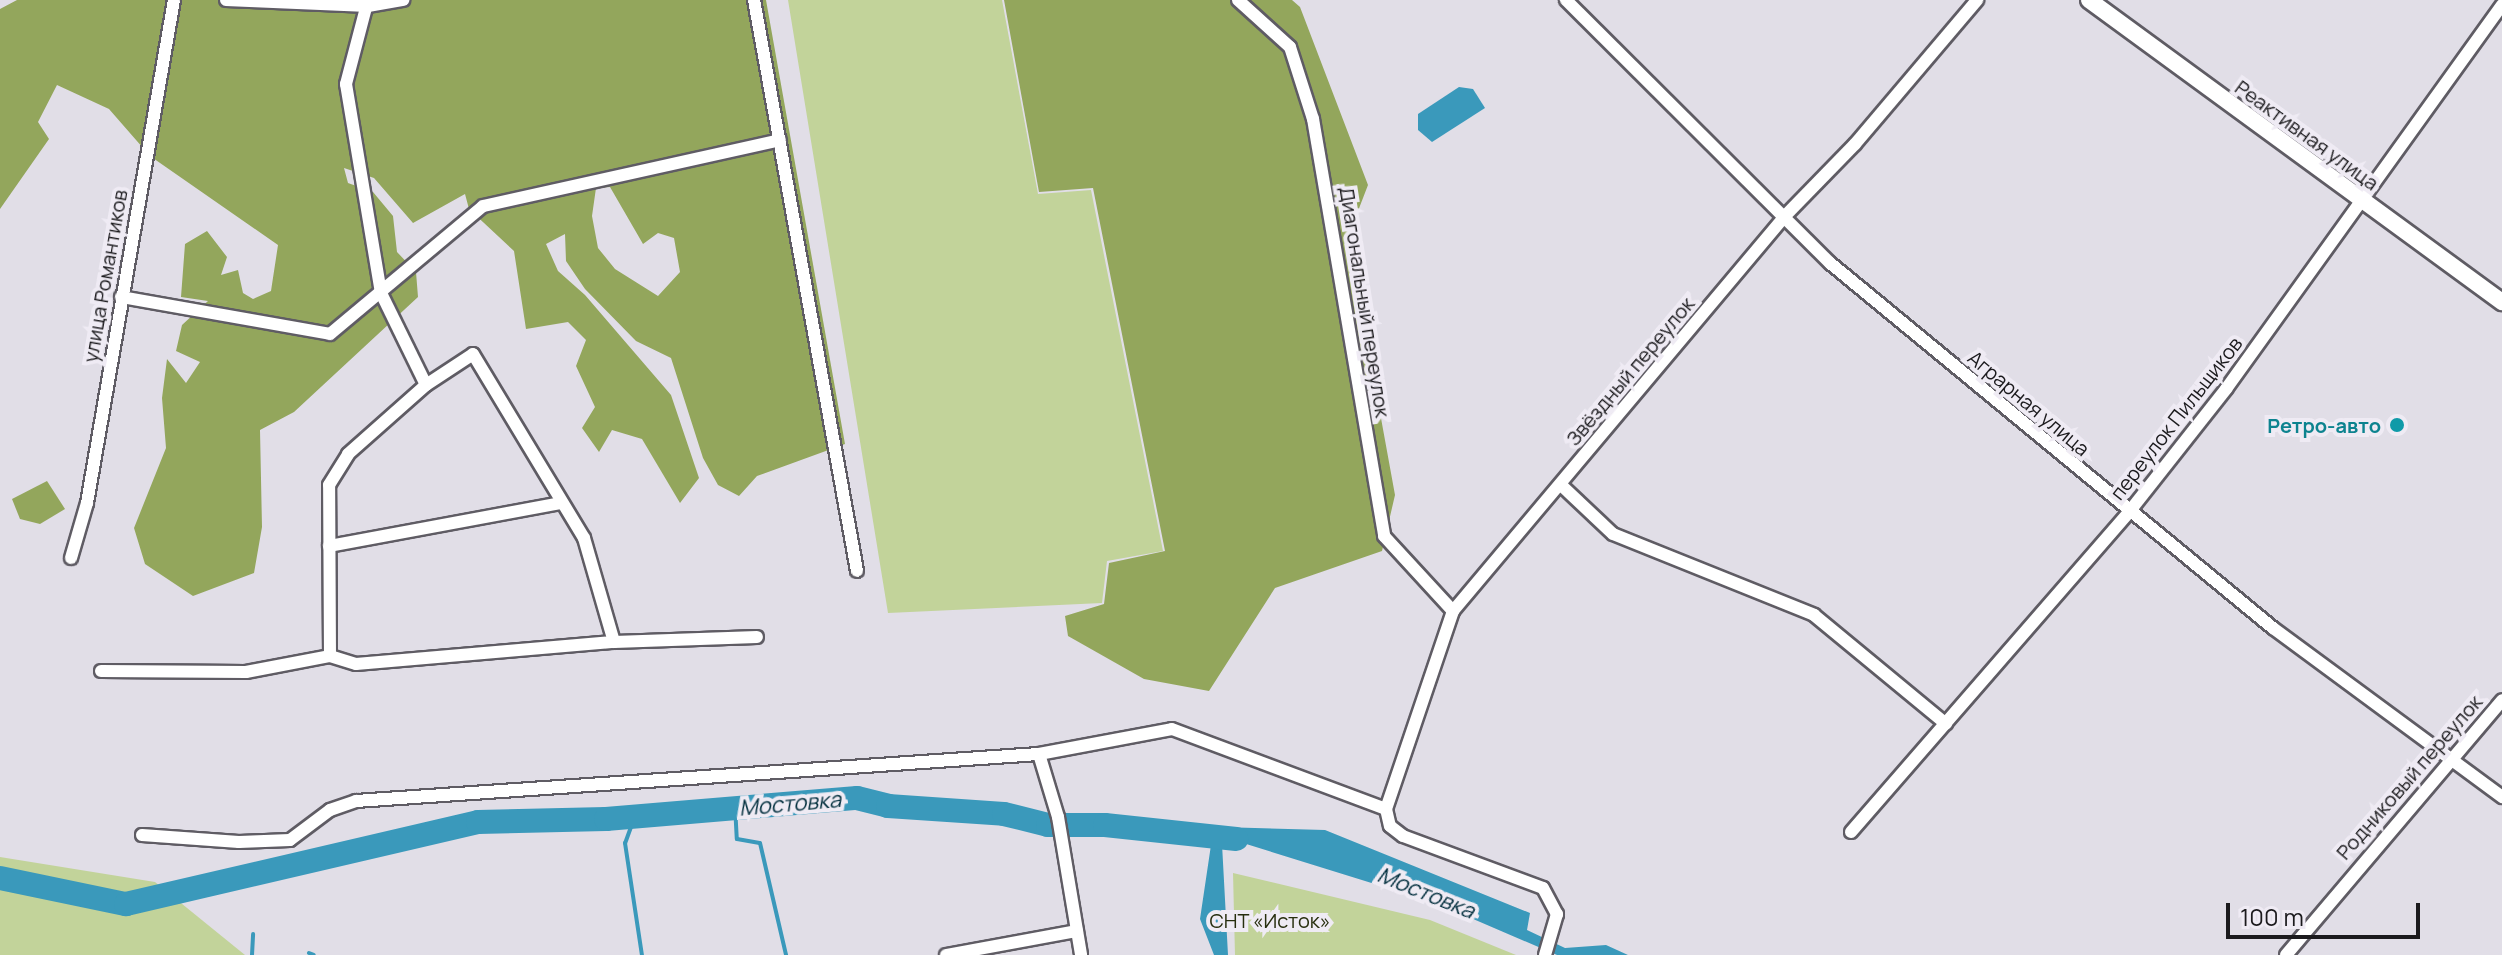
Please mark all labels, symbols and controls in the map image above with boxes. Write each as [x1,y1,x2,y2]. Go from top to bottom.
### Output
street label: Реактивная улица [2231,75,2383,195]
street label: Диагональный переулок [1335,185,1395,419]
street label: улица Романтиков [78,188,132,364]
street label: Звёздный переулок [1561,292,1699,450]
street label: переулок Пильщиков [2105,332,2247,504]
street label: Аграрная улица [1963,345,2095,461]
place label: Ретро-авто [2267,413,2381,437]
marker: Ретро-авто [2388,416,2406,434]
street label: Родниковый переулок [2331,690,2487,864]
water label: Мостовка [738,786,842,822]
water label: Мостовка [1374,862,1478,924]
scale bar [2230,887,2424,937]
text: 100 m [2240,900,2304,933]
park label: СНТ «Исток» [1209,908,1331,932]

